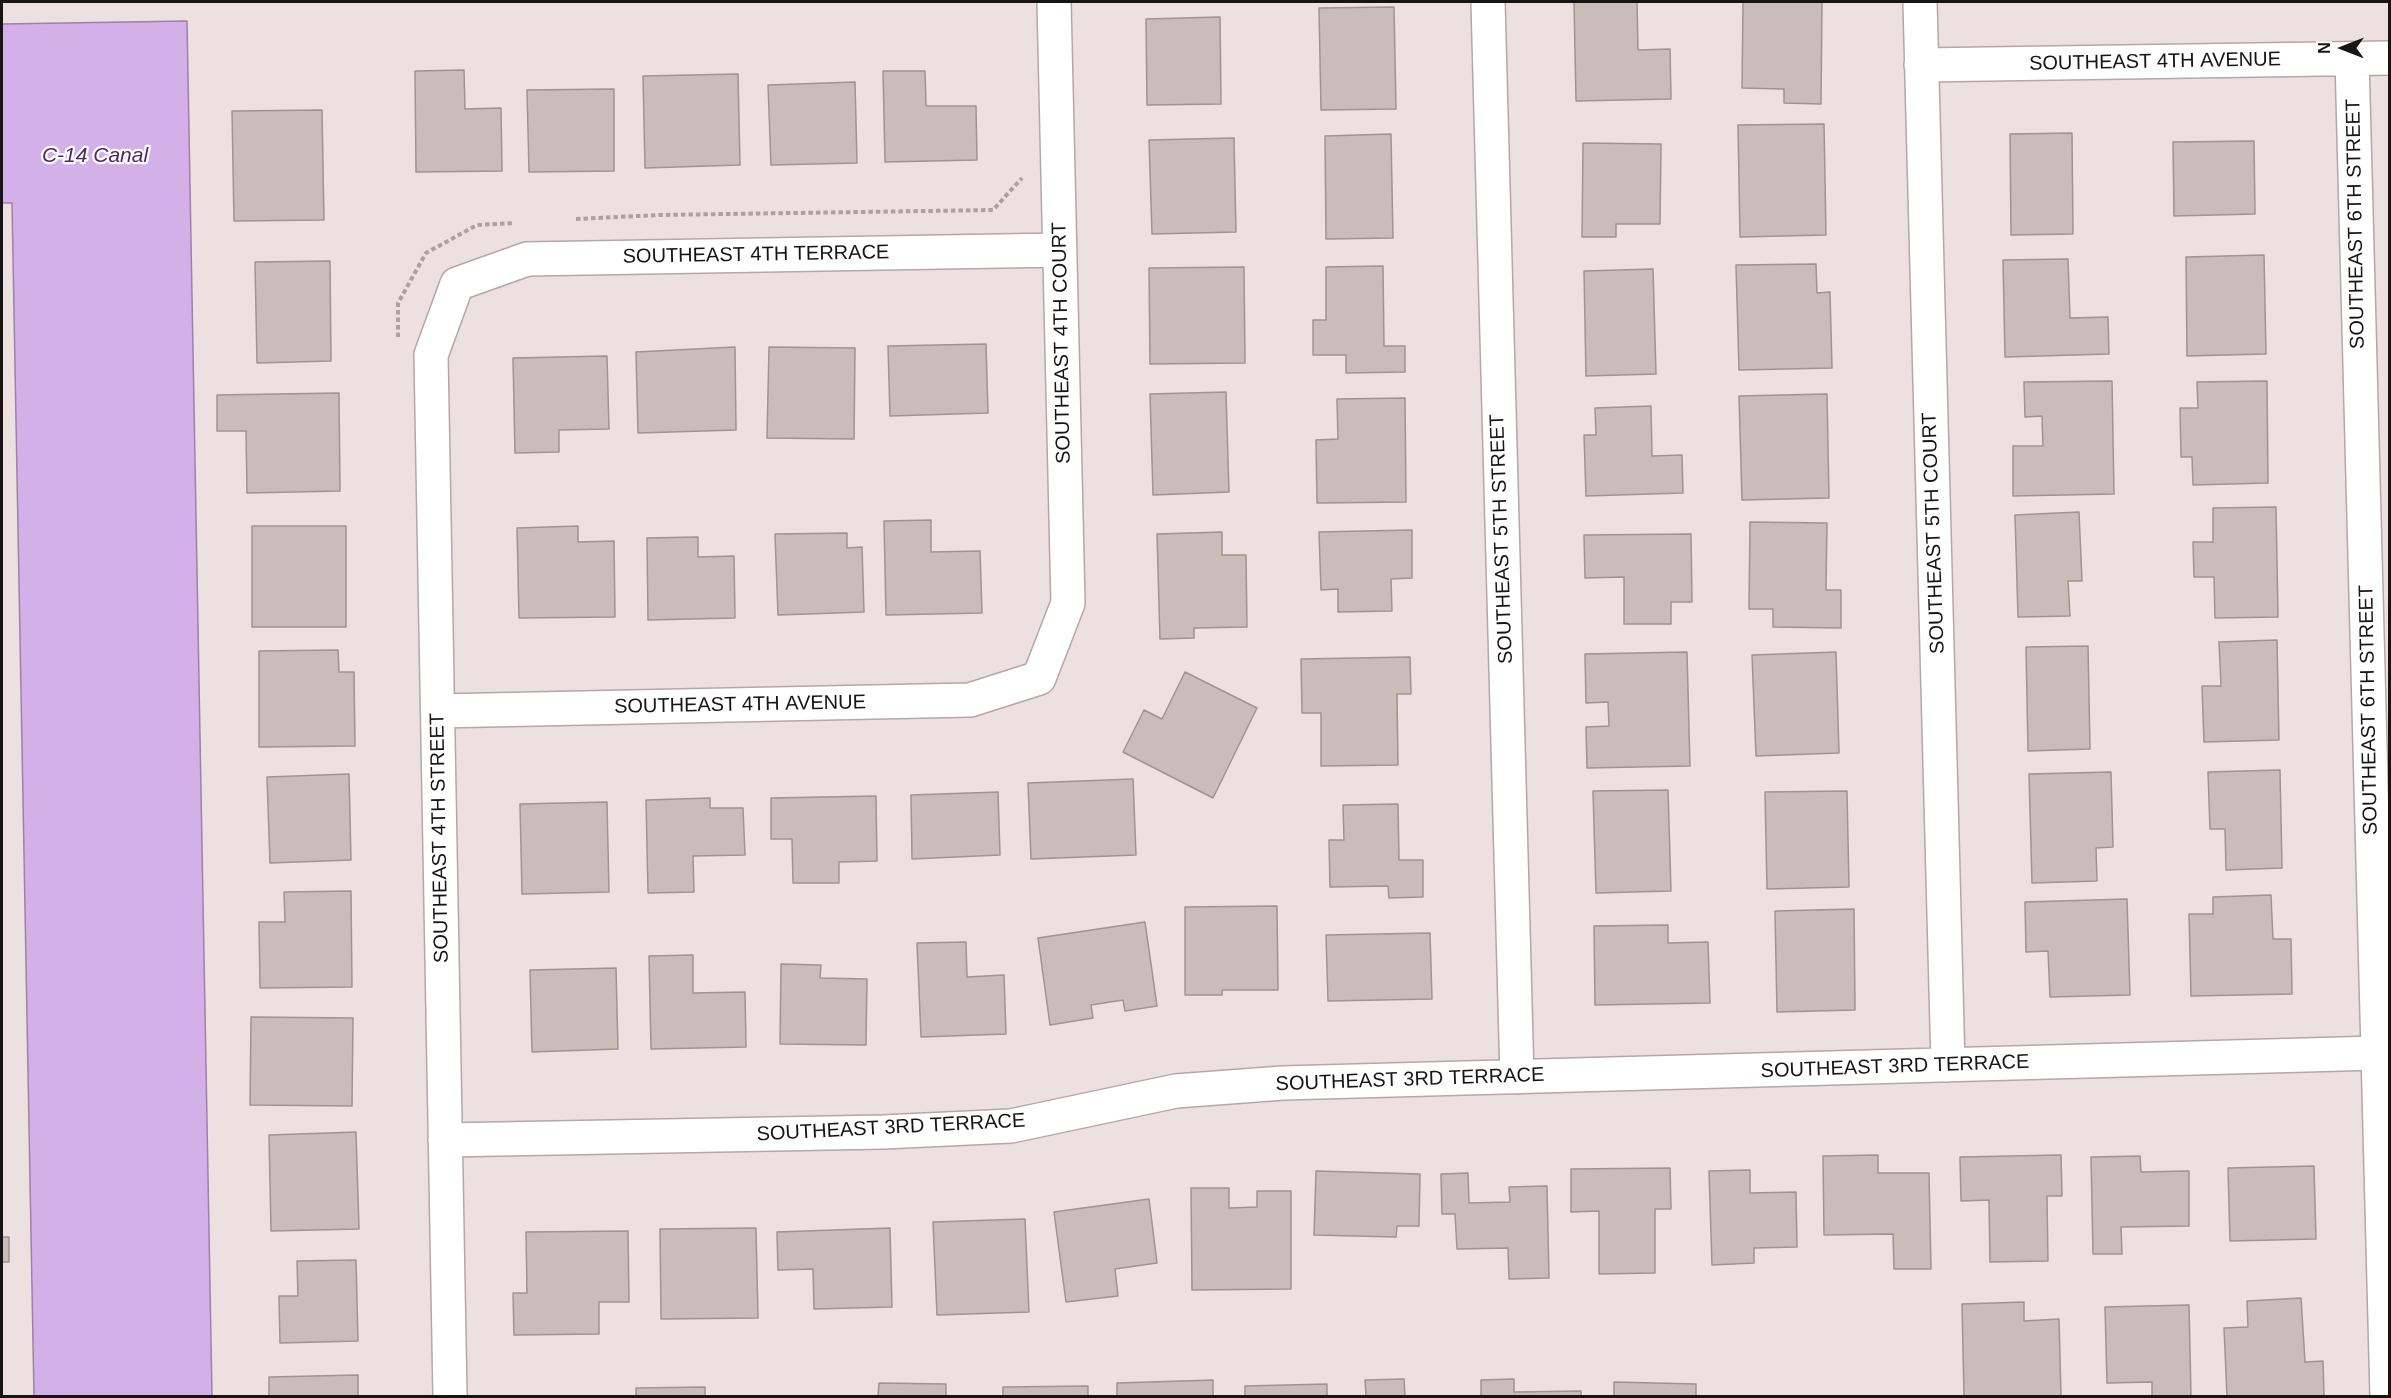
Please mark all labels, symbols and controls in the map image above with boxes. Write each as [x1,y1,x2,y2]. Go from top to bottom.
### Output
north arrow [2313,18,2373,78]
text: N [2316,42,2333,54]
street label: SOUTHEAST 4TH AVENUE [2029,48,2281,76]
street label: SOUTHEAST 6TH STREET [2342,99,2370,349]
water label: C-14 Canal [42,143,148,169]
street label: SOUTHEAST 4TH COURT [1048,222,1076,464]
street label: SOUTHEAST 4TH TERRACE [622,241,890,269]
street label: SOUTHEAST 5TH COURT [1918,412,1950,654]
street label: SOUTHEAST 5TH STREET [1486,414,1518,664]
street label: SOUTHEAST 6TH STREET [2355,585,2383,835]
street label: SOUTHEAST 4TH AVENUE [614,691,866,719]
street label: SOUTHEAST 4TH STREET [426,713,454,963]
street label: SOUTHEAST 3RD TERRACE [1760,1050,2030,1084]
street label: SOUTHEAST 3RD TERRACE [1275,1063,1545,1097]
street label: SOUTHEAST 3RD TERRACE [756,1109,1026,1147]

